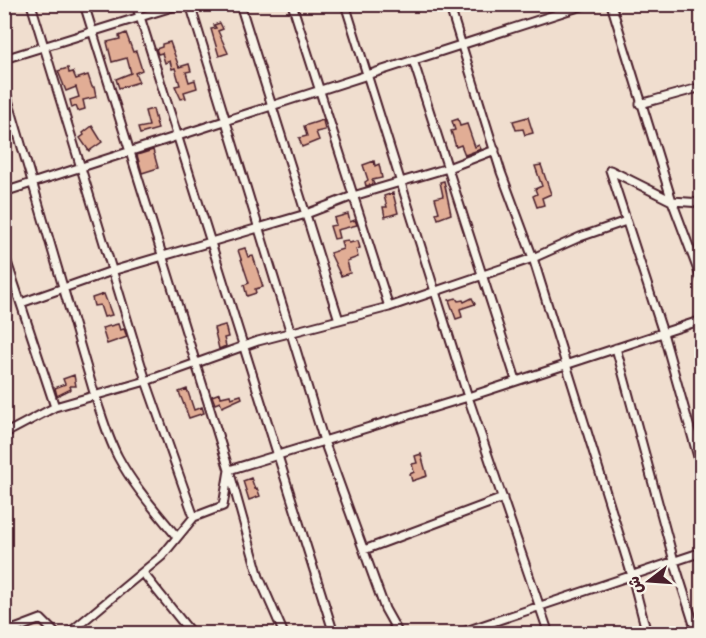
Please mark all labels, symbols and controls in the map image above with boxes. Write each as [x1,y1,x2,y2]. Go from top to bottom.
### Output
north arrow [619,551,679,611]
text: ش [623,573,649,597]

